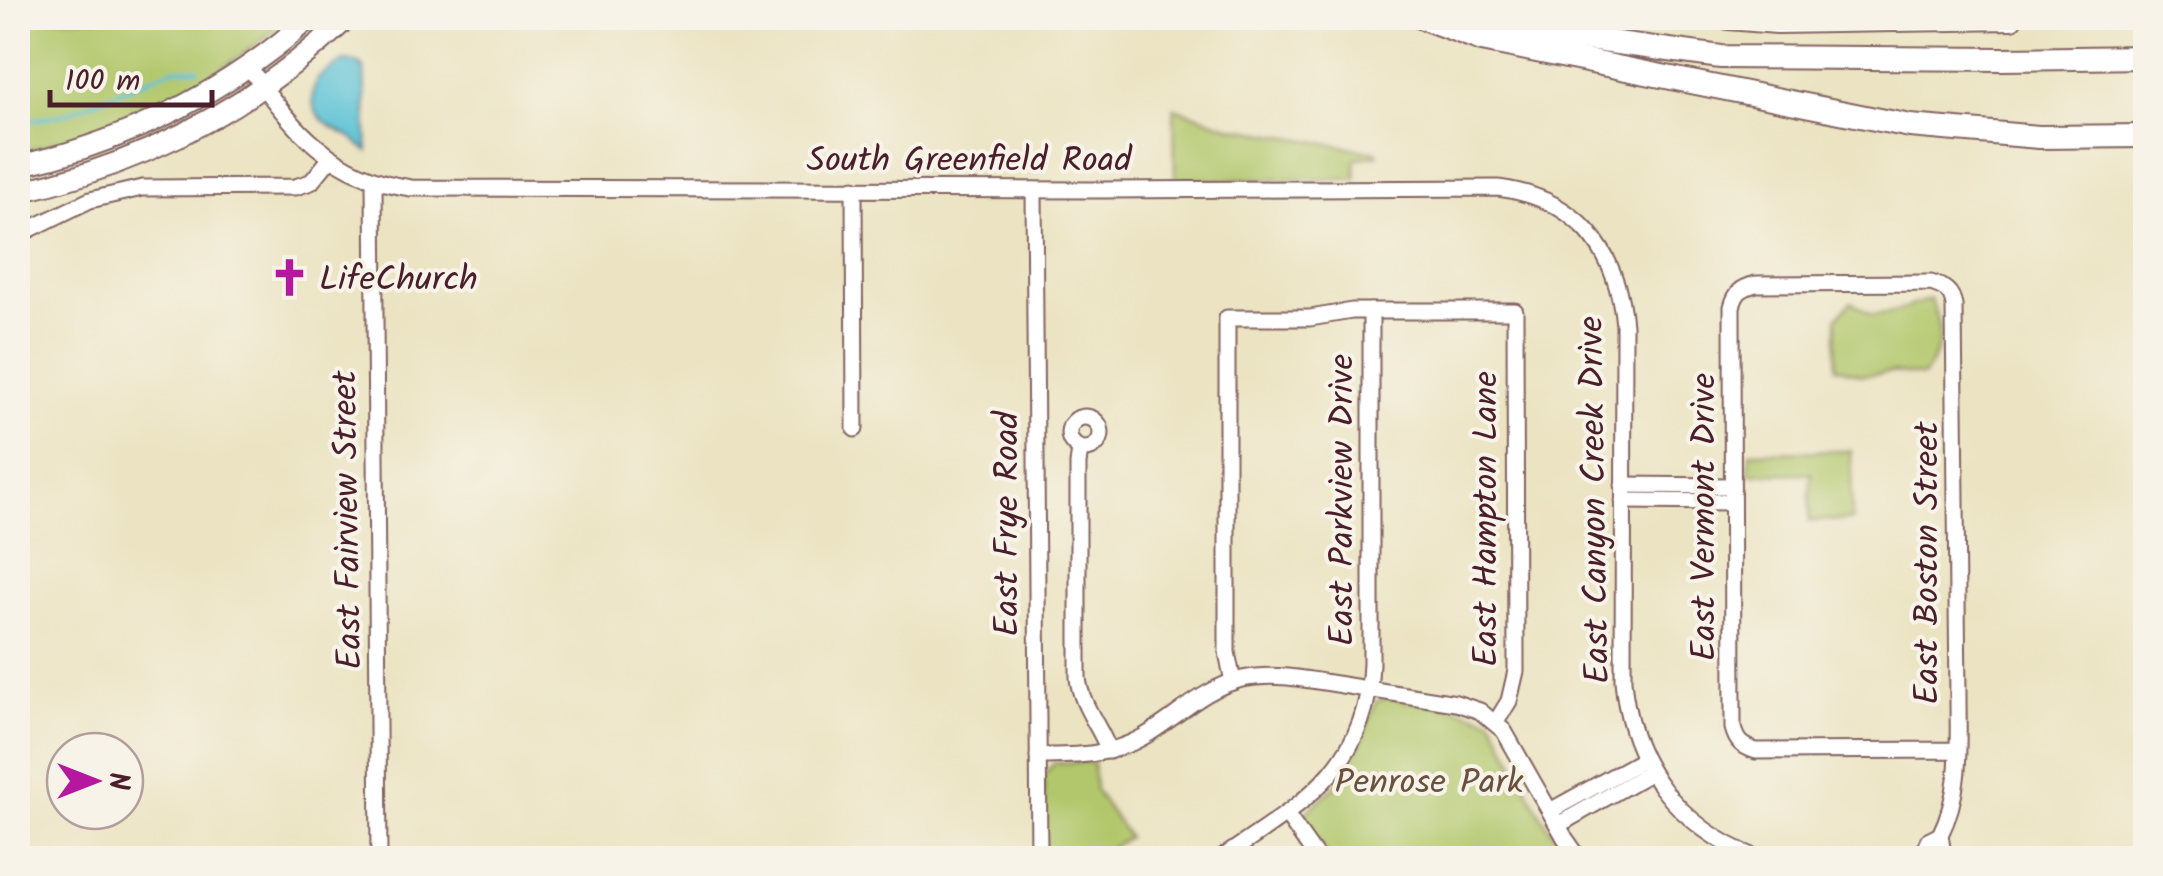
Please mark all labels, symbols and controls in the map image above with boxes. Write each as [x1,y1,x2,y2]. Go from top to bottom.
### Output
scale bar [50,45,212,107]
text: 100 m [65,58,140,106]
street label: South Greenfield Road [806,134,1133,190]
place label: LifeChurch [319,253,478,309]
church icon: LifeChurch [268,257,310,299]
street label: East Canyon Creek Drive [1565,315,1627,684]
street label: East Parkview Drive [1316,354,1372,646]
street label: East Fairview Street [318,369,380,670]
street label: East Hampton Lane [1460,371,1516,667]
street label: East Vermont Drive [1678,373,1734,661]
street label: East Frye Road [981,410,1037,637]
street label: East Boston Street [1901,421,1957,705]
north arrow [45,731,145,831]
park label: Penrose Park [1335,756,1524,812]
text: N [95,772,140,790]

